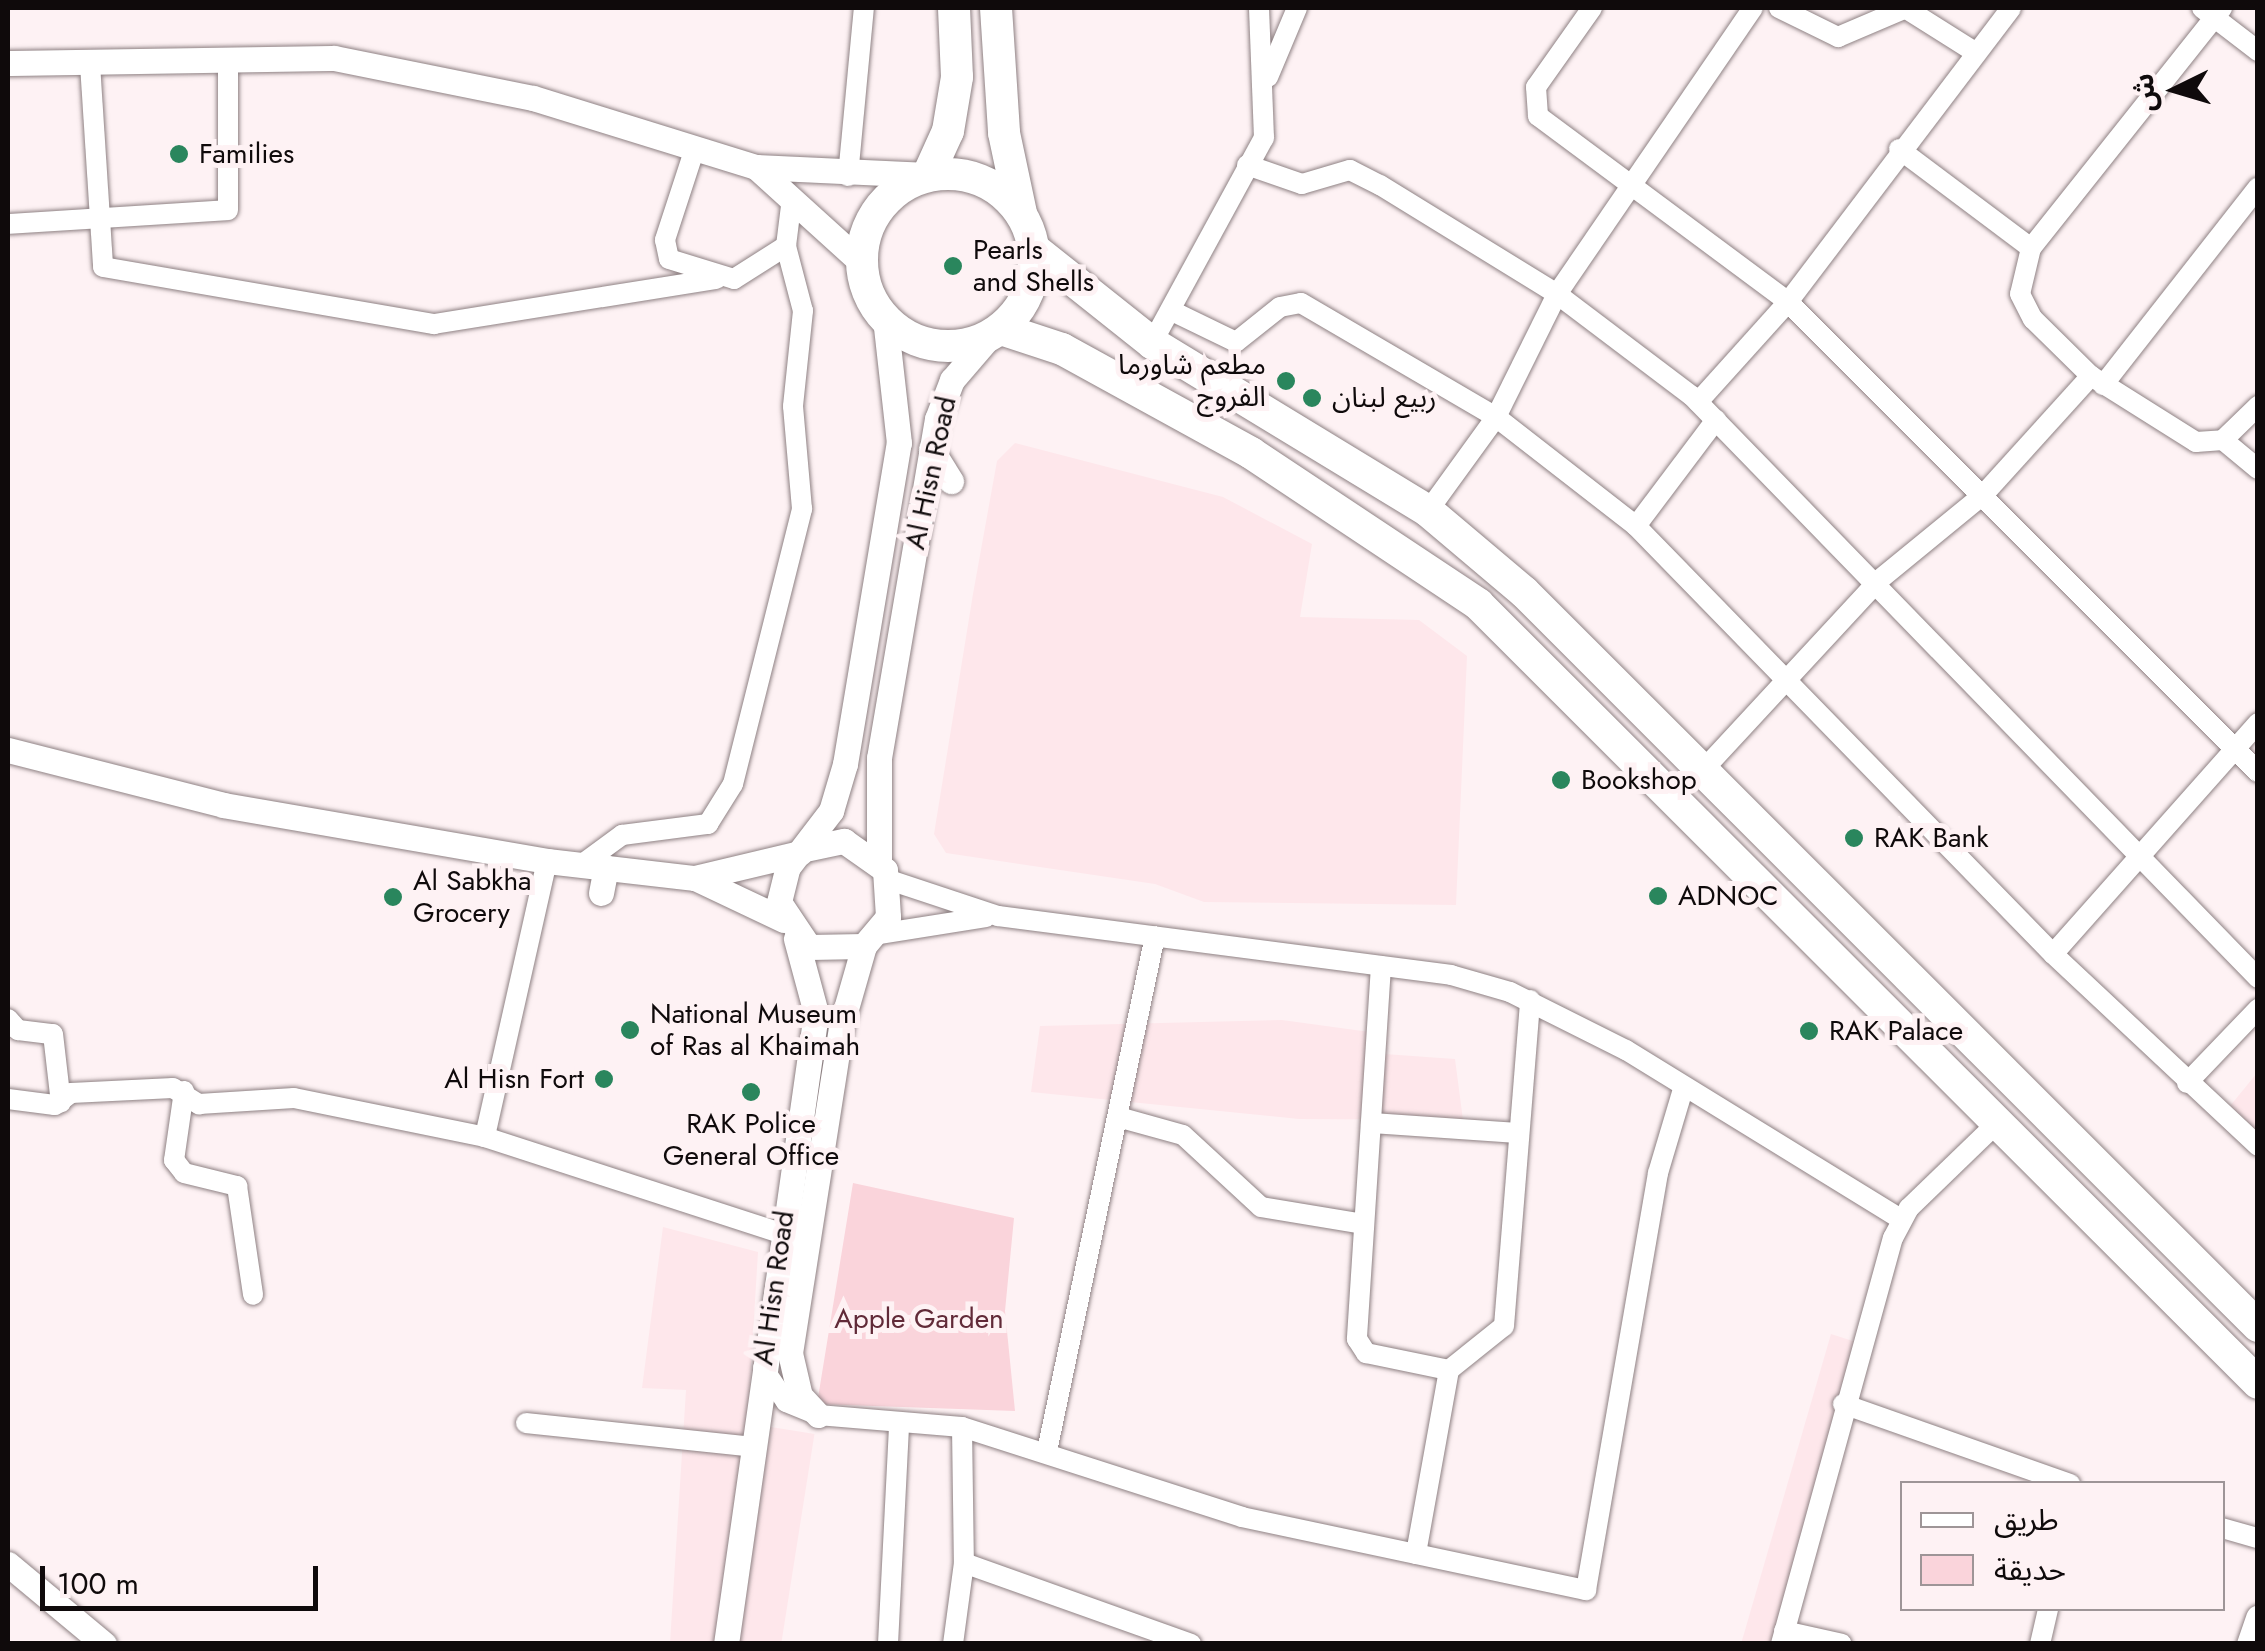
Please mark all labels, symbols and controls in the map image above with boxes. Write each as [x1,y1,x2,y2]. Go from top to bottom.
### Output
north arrow [2125,40,2225,140]
text: ش [2123,72,2167,114]
place label: Families [199,137,294,171]
marker: Families [168,143,190,165]
place label: Pearls and Shells [973,233,1094,299]
marker: Pearls and Shells [942,255,964,277]
place label: مطعم شاورما الفروج [1118,348,1266,414]
marker: مطعم شاورما الفروج [1275,370,1297,392]
place label: ربيع لبنان [1332,381,1436,415]
marker: ربيع لبنان [1301,387,1323,409]
street label: Al Hisn Road [898,394,964,552]
place label: Bookshop [1581,763,1697,797]
marker: Bookshop [1550,769,1572,791]
place label: RAK Bank [1874,821,1988,855]
marker: RAK Bank [1843,827,1865,849]
place label: Al Sabkha Grocery [413,864,532,930]
place label: ADNOC [1678,879,1779,913]
marker: ADNOC [1647,885,1669,907]
marker: Al Sabkha Grocery [382,886,404,908]
place label: National Museum of Ras al Khaimah [650,997,860,1063]
place label: RAK Palace [1829,1014,1963,1048]
marker: National Museum of Ras al Khaimah [619,1019,641,1041]
marker: RAK Palace [1798,1020,1820,1042]
place label: Al Hisn Fort [444,1062,584,1096]
marker: Al Hisn Fort [593,1068,615,1090]
marker: RAK Police General Office [740,1081,762,1103]
place label: RAK Police General Office [663,1107,839,1173]
street label: Al Hisn Road [747,1209,801,1367]
park label: Apple Garden [834,1302,1004,1336]
legend [1900,1481,2225,1611]
text: طريق [1994,1498,2059,1541]
scale bar [45,1546,322,1608]
text: حديقة [1994,1548,2066,1591]
text: 100 m [57,1562,139,1605]

